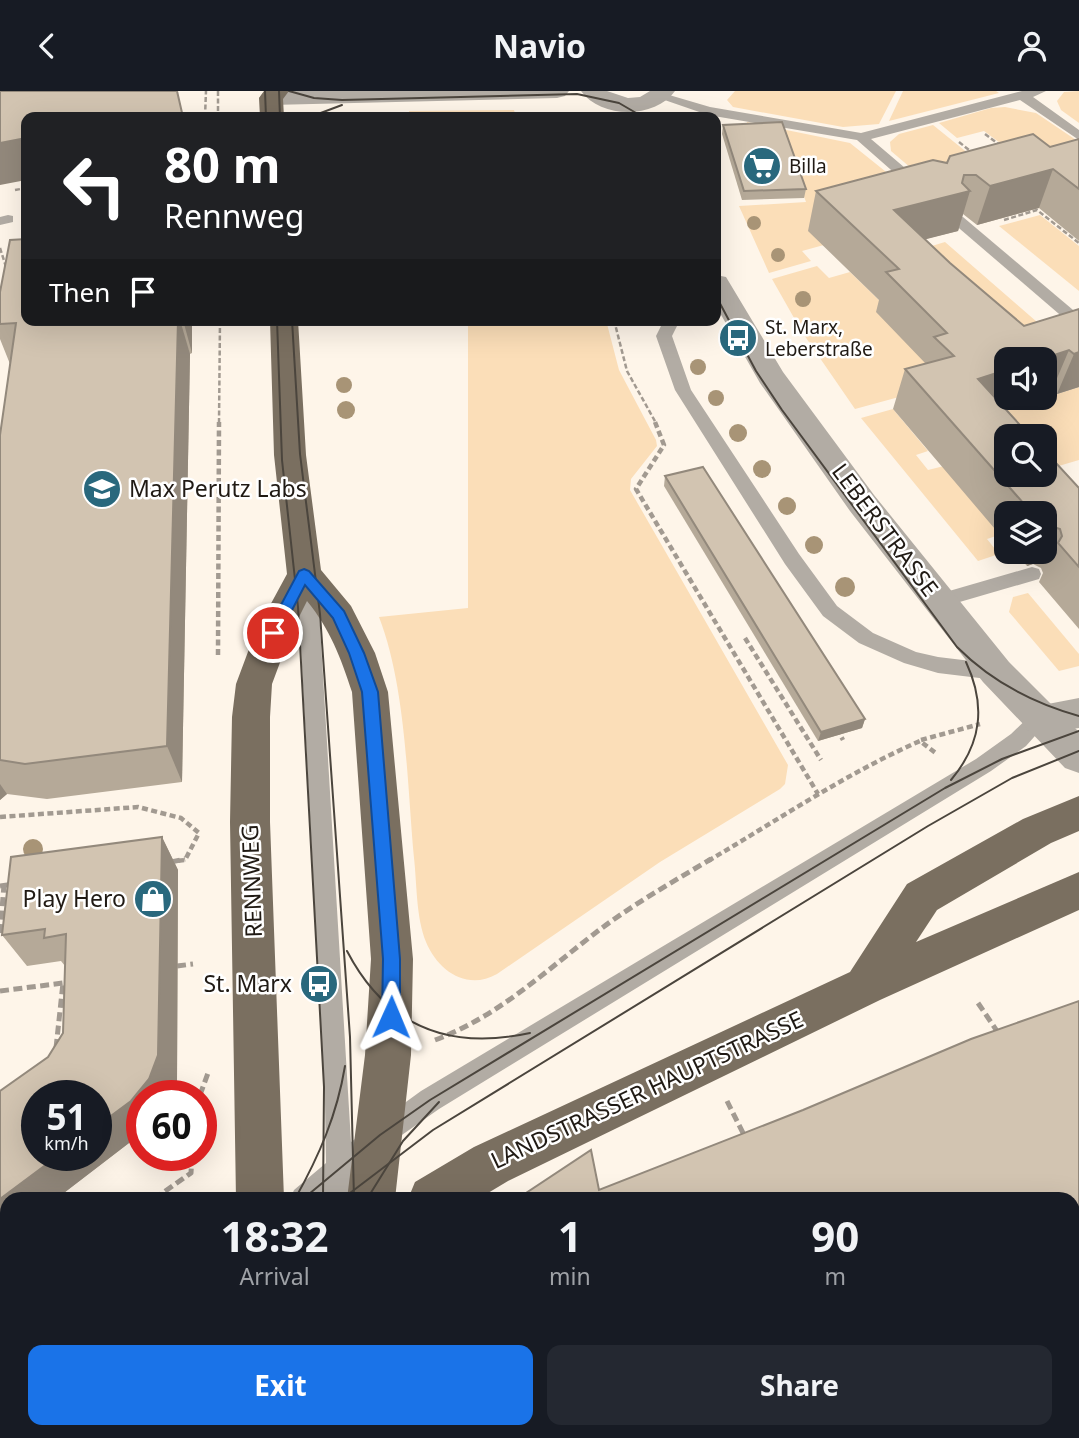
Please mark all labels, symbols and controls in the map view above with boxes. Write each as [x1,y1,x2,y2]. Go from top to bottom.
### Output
text: Navio [493,24,586,67]
icon: back [28,27,66,65]
icon: person [1013,27,1051,65]
text: 80 m [164,131,281,197]
icon: left [49,140,140,231]
supermarket icon: Billa [741,145,783,187]
place label: Billa [789,153,827,179]
text: Rennweg [164,194,304,237]
icon: arrive [124,273,162,311]
text: Then [49,274,110,310]
place label: St. Marx, Leberstraße [765,314,873,362]
bus stop icon: St. Marx, Leberstraße [717,317,759,359]
map controls [994,347,1057,564]
button: sound [994,347,1057,410]
button: search [994,424,1057,487]
street label: LEBERSTRASSE [825,456,947,603]
school or university icon: Max Perutz Labs [81,468,123,510]
place label: Max Perutz Labs [129,472,307,504]
button: layers [994,501,1057,564]
pin [243,603,303,663]
icon: arrive [254,614,292,652]
street label: RENNWEG [233,824,269,938]
shop icon: Play Hero [132,878,174,920]
place label: Play Hero [23,882,126,914]
bus stop icon: St. Marx [298,963,340,1005]
place label: St. Marx [203,967,292,999]
position arrow [354,980,428,1054]
street label: LANDSTRASSER HAUPTSTRASSE [485,1002,808,1176]
speed limit sign: 60 [126,1080,217,1171]
text: 51 [46,1093,87,1140]
text: km/h [44,1131,89,1155]
text: 18:32 [221,1207,329,1264]
text: 1 [558,1207,582,1264]
text: 90 [811,1207,859,1264]
text: Arrival [239,1260,310,1292]
text: min [549,1260,591,1292]
text: m [825,1260,846,1292]
button: Exit [28,1345,533,1425]
button: Share [547,1345,1052,1425]

